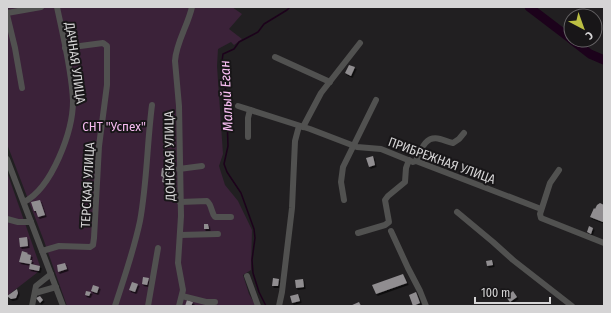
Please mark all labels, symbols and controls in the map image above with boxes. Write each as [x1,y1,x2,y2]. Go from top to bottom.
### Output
north arrow [563,8,603,48]
street label: ДАЧНАЯ УЛИЦА [62,20,89,105]
text: С [583,28,596,42]
water label: Малый Еган [216,60,237,132]
street label: ДОНСКАЯ УЛИЦА [161,111,178,202]
park label: СНТ "Успех" [82,119,146,134]
street label: ПРИБРЕЖНАЯ УЛИЦА [386,134,498,187]
street label: ТЕРСКАЯ УЛИЦА [78,142,97,228]
scale bar [475,279,550,305]
text: 100 m [481,286,510,300]

